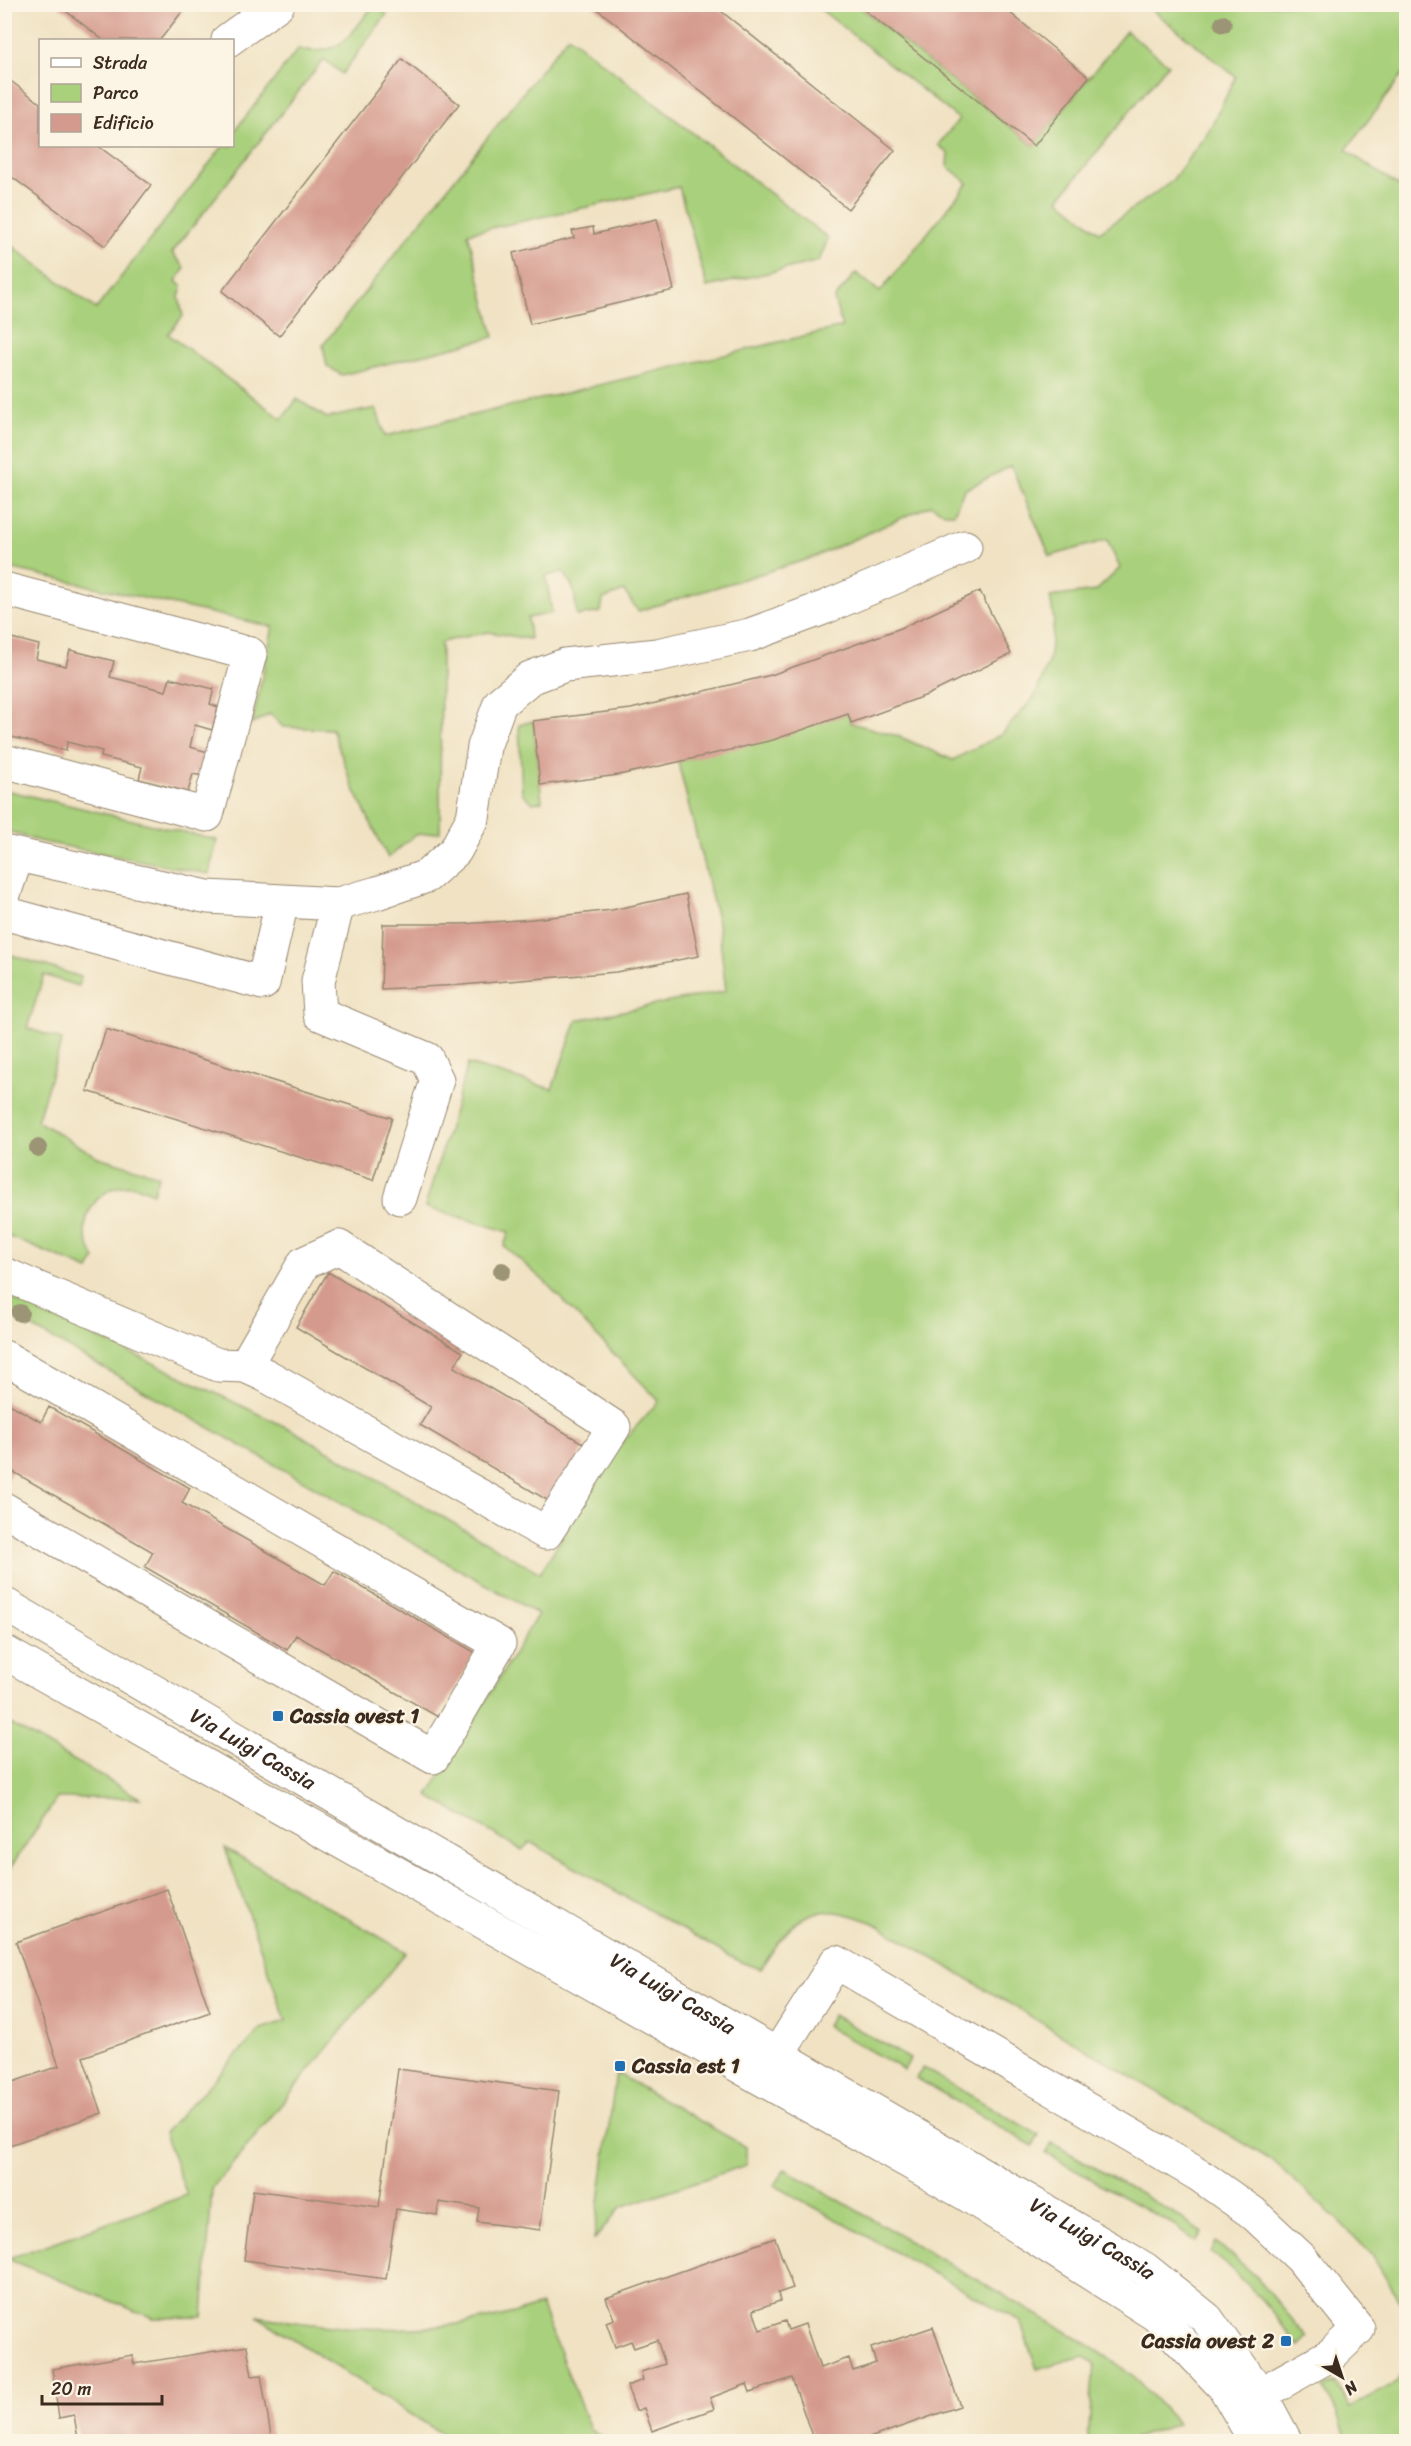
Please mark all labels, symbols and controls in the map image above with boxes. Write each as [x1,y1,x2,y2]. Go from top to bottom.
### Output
legend [39,39,234,147]
text: Strada [93,47,148,79]
text: Parco [93,77,138,109]
text: Edificio [93,107,154,139]
street label: Via Luigi Cassia [182,1697,324,1801]
place label: Cassia ovest 1 [289,1697,419,1735]
marker: Cassia ovest 1 [271,1709,285,1723]
street label: Via Luigi Cassia [602,1942,743,2046]
place label: Cassia est 1 [631,2047,740,2085]
marker: Cassia est 1 [613,2059,627,2073]
street label: Via Luigi Cassia [1022,2187,1165,2290]
place label: Cassia ovest 2 [1141,2322,1274,2360]
marker: Cassia ovest 2 [1279,2334,1293,2348]
north arrow [1312,2347,1372,2407]
scale bar [42,2368,162,2406]
text: 20 m [51,2373,91,2405]
text: N [1337,2373,1365,2404]

